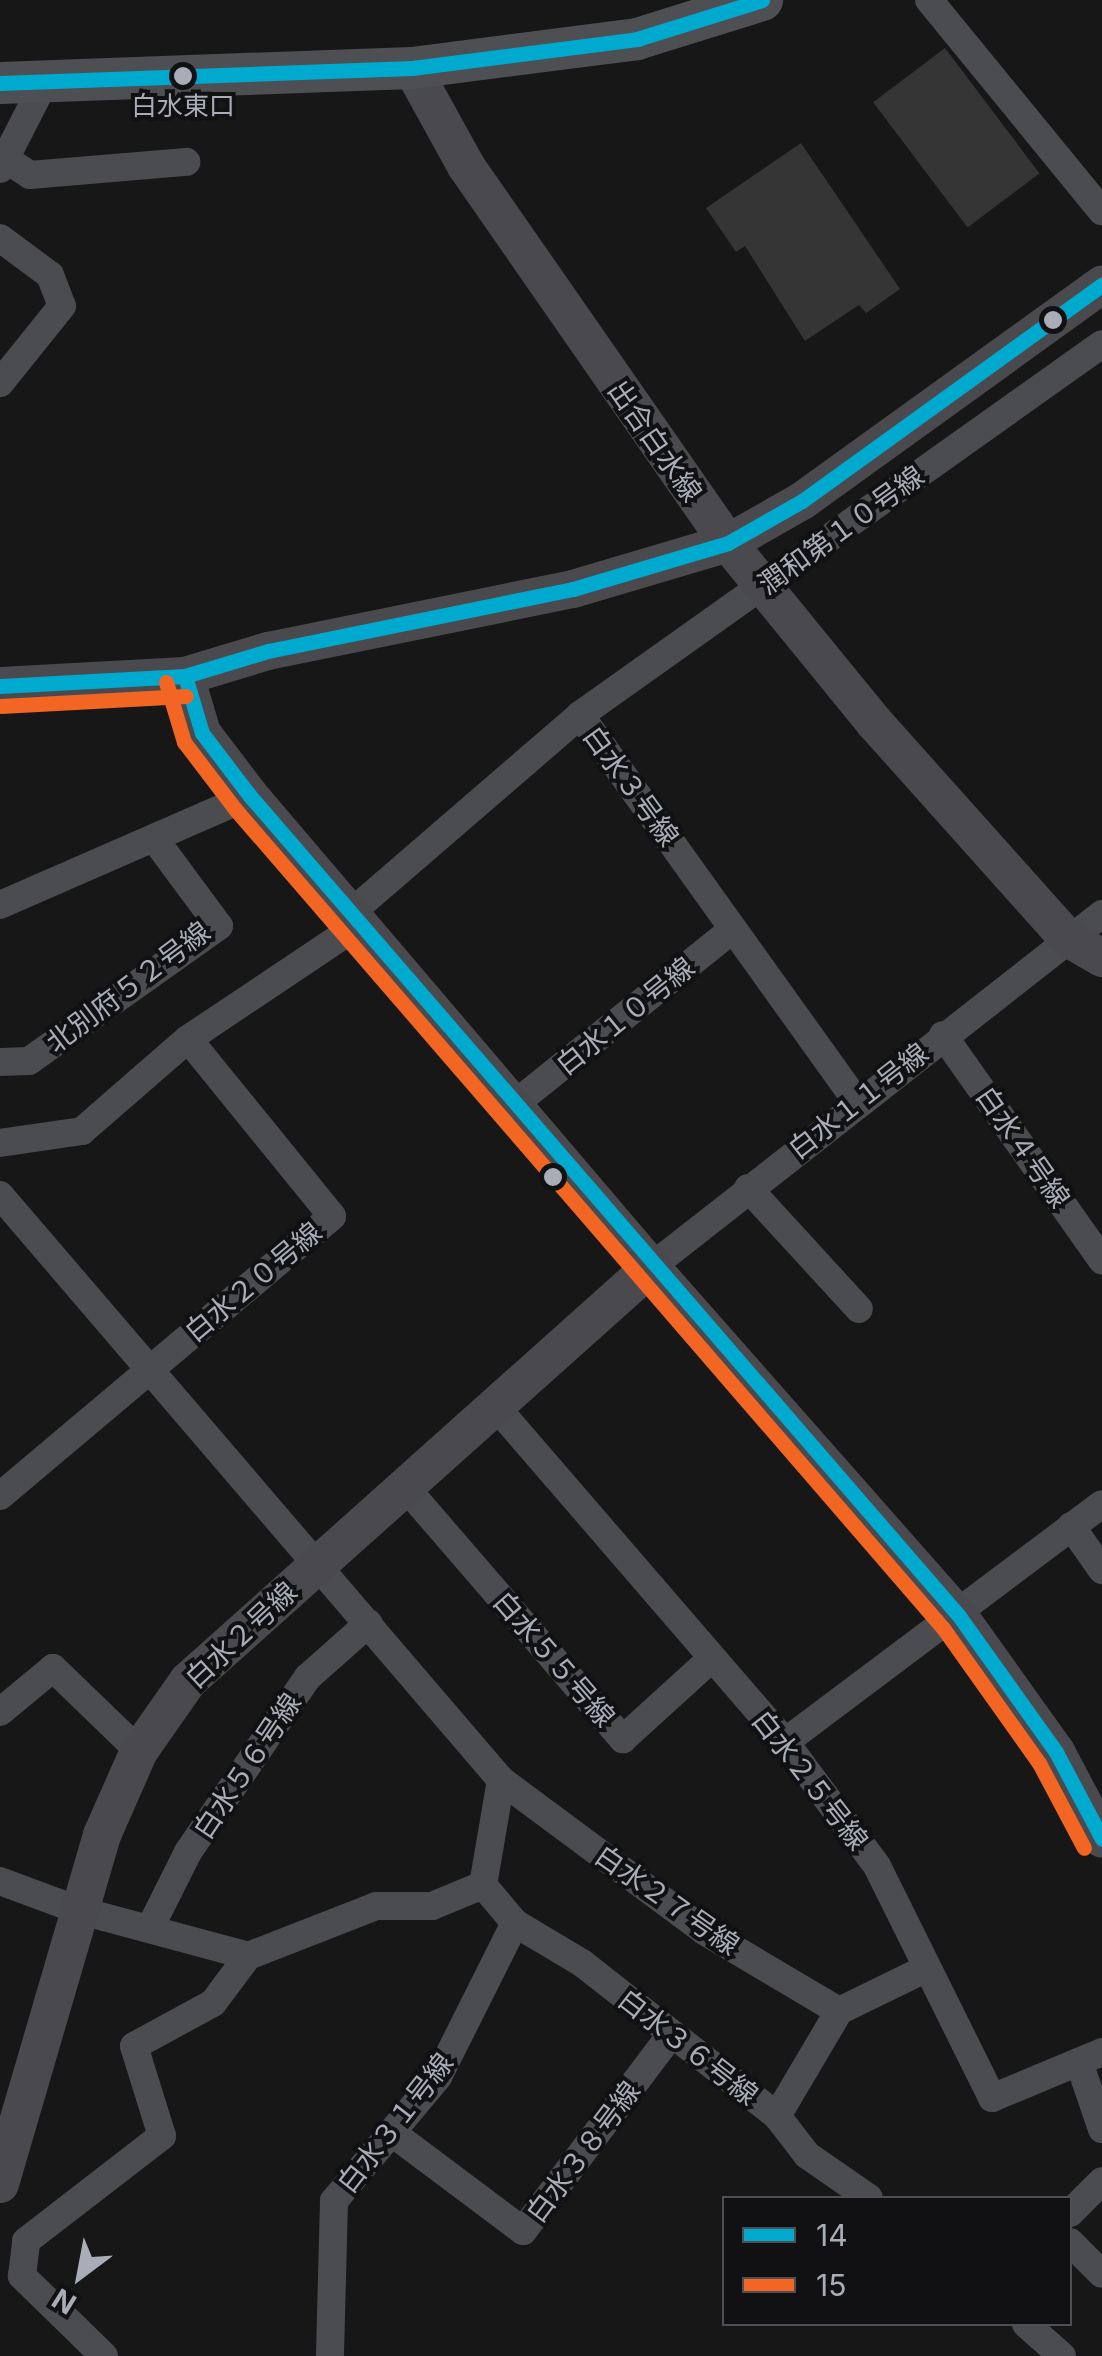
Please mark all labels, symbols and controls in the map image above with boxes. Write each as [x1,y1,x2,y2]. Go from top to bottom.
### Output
marker: 白水東口 [173,66,193,86]
place label: 白水東口 [131,90,235,122]
unlabelled marker [1043,310,1063,330]
street label: 出合白水線 [601,374,709,508]
street label: 潤和第１０号線 [752,459,930,601]
street label: 白水３号線 [576,719,686,853]
street label: 北別府５２号線 [40,915,216,1059]
street label: 白水１０号線 [549,950,701,1082]
street label: 白水１１号線 [781,1036,935,1166]
street label: 白水４号線 [969,1080,1077,1214]
unlabelled marker [543,1167,563,1187]
street label: 白水２０号線 [178,1215,328,1349]
street label: 白水２号線 [178,1575,304,1695]
street label: 白水５５号線 [486,1585,622,1733]
street label: 白水５６号線 [186,1687,308,1845]
street label: 白水２５号線 [745,1703,875,1857]
street label: 白水２７号線 [589,1838,745,1962]
street label: 白水３６号線 [611,1982,765,2112]
street label: 白水３１号線 [330,2046,460,2200]
street label: 白水３８号線 [519,2075,647,2229]
legend [722,2196,1072,2326]
text: 14 [816,2217,848,2253]
north arrow [30,2226,130,2326]
text: 15 [816,2267,846,2303]
text: N [46,2281,82,2322]

